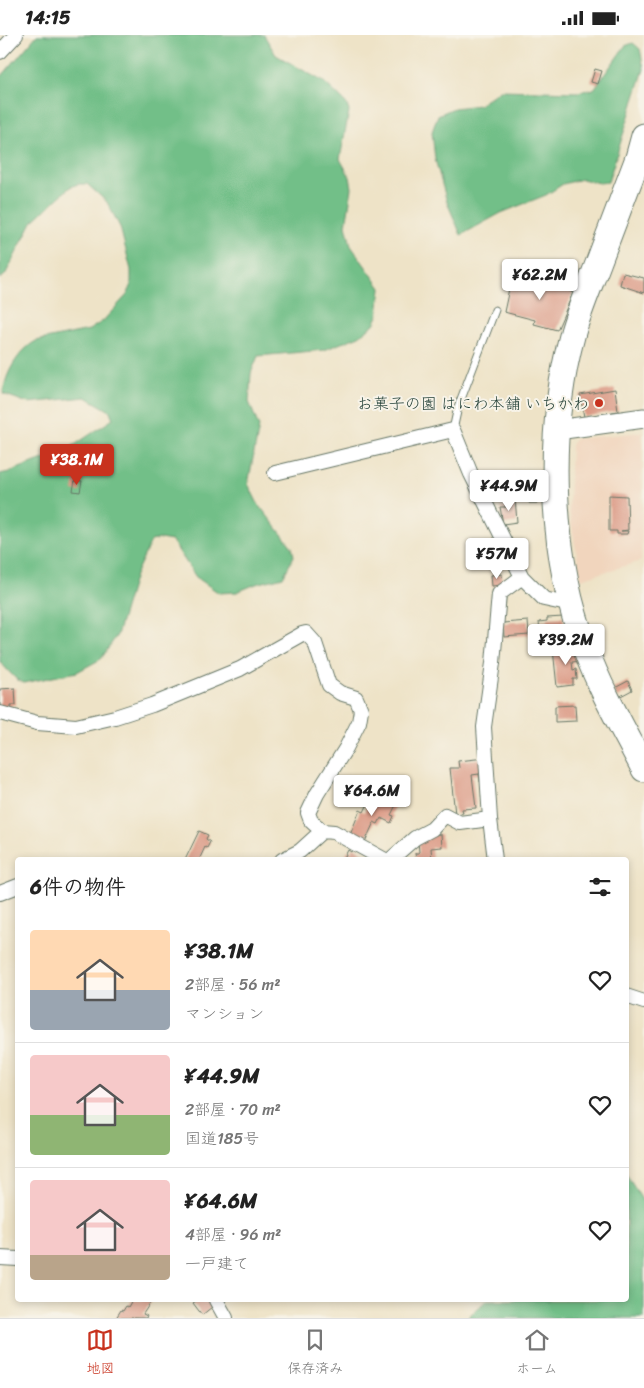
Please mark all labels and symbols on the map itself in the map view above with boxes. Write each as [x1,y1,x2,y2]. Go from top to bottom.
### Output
pin: ¥62.2M [499,259,581,301]
place label: お菓子の園 はにわ本舗 いちかわ [357,389,589,418]
marker: お菓子の園 はにわ本舗 いちかわ [593,397,605,409]
pin: ¥38.1M [36,443,118,486]
pin: ¥44.9M [468,469,550,512]
pin: ¥57M [467,537,527,580]
pin: ¥39.2M [525,623,607,666]
pin: ¥64.6M [331,775,413,817]

